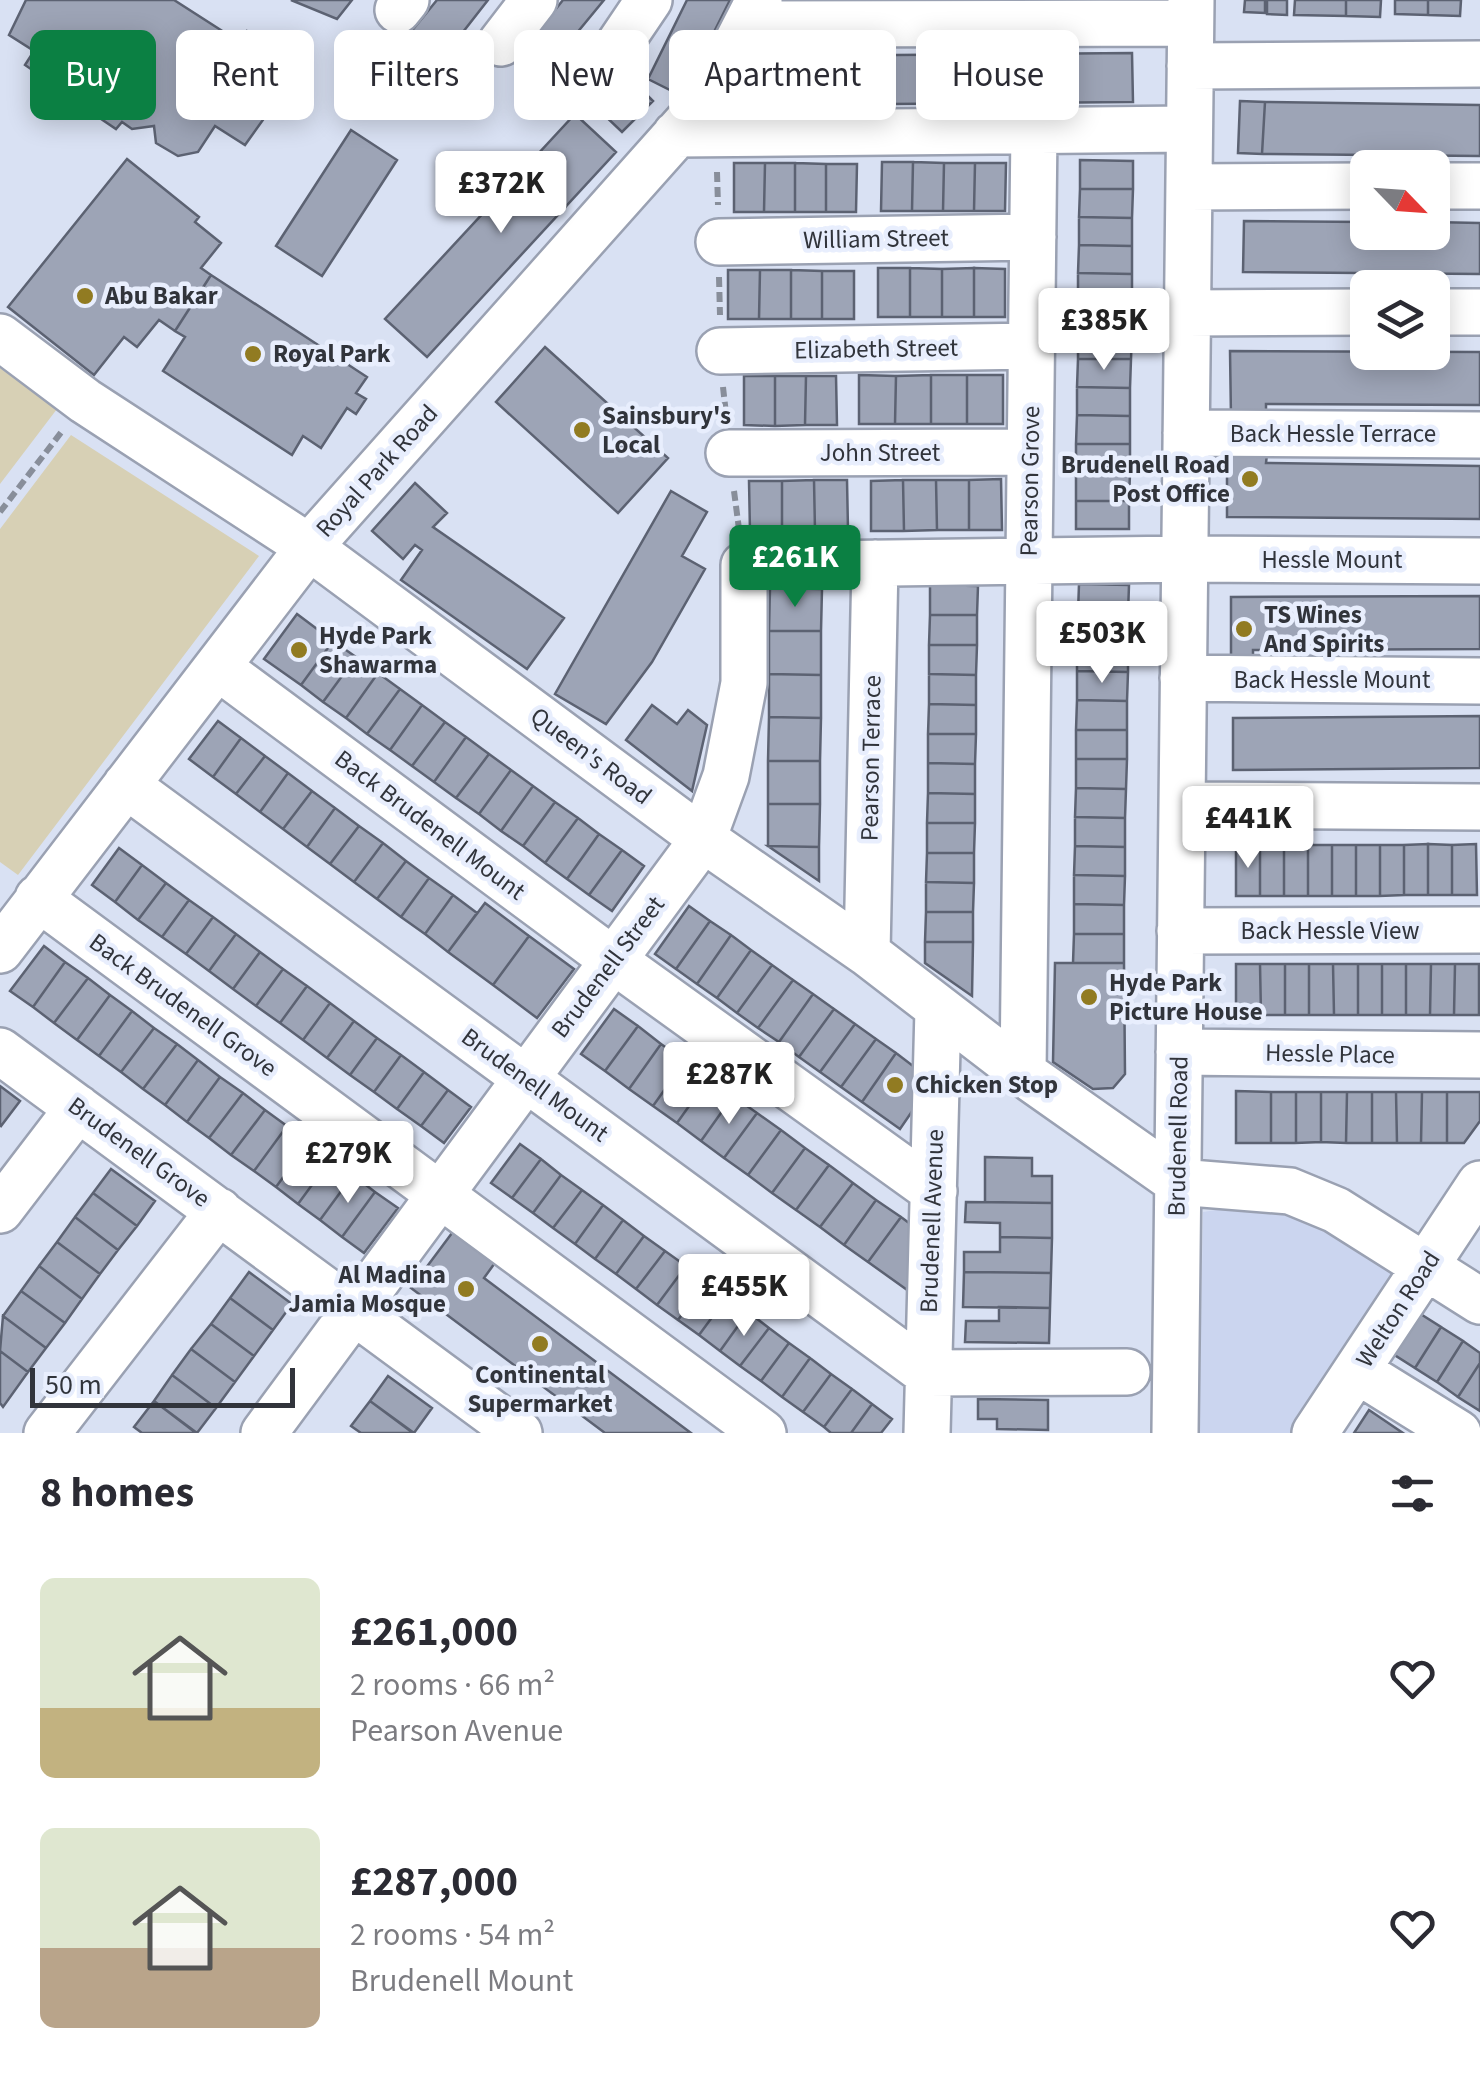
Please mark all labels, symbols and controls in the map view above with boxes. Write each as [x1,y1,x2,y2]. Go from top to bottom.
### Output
chip: Buy [30,30,156,120]
chip: Rent [176,30,314,120]
chip: Filters [334,30,494,120]
chip: New [514,30,649,120]
chip: Apartment [669,30,896,120]
chip: House [916,30,1079,120]
north arrow [1350,150,1450,250]
map controls [1350,150,1450,370]
pin: £372K [431,151,571,236]
text: £372K [457,160,545,206]
street label: William Street [803,220,950,258]
button: layers [1350,270,1450,370]
place label: Abu Bakar [104,278,218,314]
marker: Abu Bakar [74,285,96,307]
pin: £385K [1034,288,1174,373]
text: £385K [1060,297,1148,343]
street label: Elizabeth Street [794,330,959,368]
place label: Royal Park [273,336,391,372]
marker: Royal Park [242,343,264,365]
street label: Royal Park Road [307,397,447,545]
place label: Sainsbury's Local [602,398,731,463]
street label: Pearson Grove [1011,405,1049,557]
street label: Back Hessle Terrace [1230,416,1436,452]
marker: Sainsbury's Local [571,419,593,441]
street label: John Street [820,435,941,471]
place label: Brudenell Road Post Office [1061,447,1230,512]
marker: Brudenell Road Post Office [1239,468,1261,490]
pin: £261K [725,525,865,610]
text: £261K [751,534,839,580]
street label: Hessle Mount [1262,542,1403,578]
place label: TS Wines And Spirits [1263,597,1384,662]
pin: £503K [1032,601,1172,686]
text: £503K [1058,610,1146,656]
place label: Hyde Park Shawarma [319,618,437,683]
marker: TS Wines And Spirits [1233,618,1255,640]
marker: Hyde Park Shawarma [288,639,310,661]
street label: Back Hessle Mount [1234,662,1431,698]
street label: Pearson Terrace [852,675,890,841]
street label: Queen's Road [523,698,659,814]
street label: Back Brudenell Mount [327,741,533,909]
pin: £441K [1178,786,1318,871]
text: £441K [1204,795,1292,841]
street label: Brudenell Street [543,888,674,1046]
street label: Back Hessle View [1240,913,1420,949]
street label: Back Brudenell Grove [82,924,284,1086]
place label: Hyde Park Picture House [1109,965,1263,1030]
marker: Hyde Park Picture House [1078,986,1100,1008]
street label: Brudenell Mount [454,1019,617,1151]
street label: Hessle Place [1265,1035,1395,1073]
pin: £287K [659,1042,799,1127]
text: £287K [685,1051,773,1097]
street label: Brudenell Road [1159,1055,1197,1217]
place label: Chicken Stop [915,1067,1058,1103]
marker: Chicken Stop [884,1074,906,1096]
street label: Brudenell Grove [60,1088,218,1216]
pin: £279K [278,1121,418,1206]
street label: Brudenell Avenue [911,1128,953,1314]
text: £279K [304,1130,392,1176]
street label: Welton Road [1347,1244,1449,1374]
pin: £455K [674,1254,814,1339]
place label: Al Madina Jamia Mosque [288,1257,446,1322]
text: £455K [700,1263,788,1309]
marker: Al Madina Jamia Mosque [455,1278,477,1300]
marker: Continental Supermarket [529,1333,551,1355]
place label: Continental Supermarket [467,1357,613,1422]
scale bar [30,1363,295,1408]
text: 50 m [45,1365,102,1405]
text: 8 homes [40,1463,194,1523]
icon: filters [1385,1466,1440,1521]
text: £261,000 [350,1602,518,1662]
icon: home [120,1618,240,1738]
icon: heart [1385,1651,1440,1706]
text: 2 rooms · 66 m² [350,1662,555,1708]
text: Pearson Avenue [350,1708,563,1754]
text: £287,000 [350,1852,518,1912]
icon: home [120,1868,240,1988]
icon: heart [1385,1901,1440,1956]
text: 2 rooms · 54 m² [350,1912,555,1958]
text: Brudenell Mount [350,1958,573,2004]

